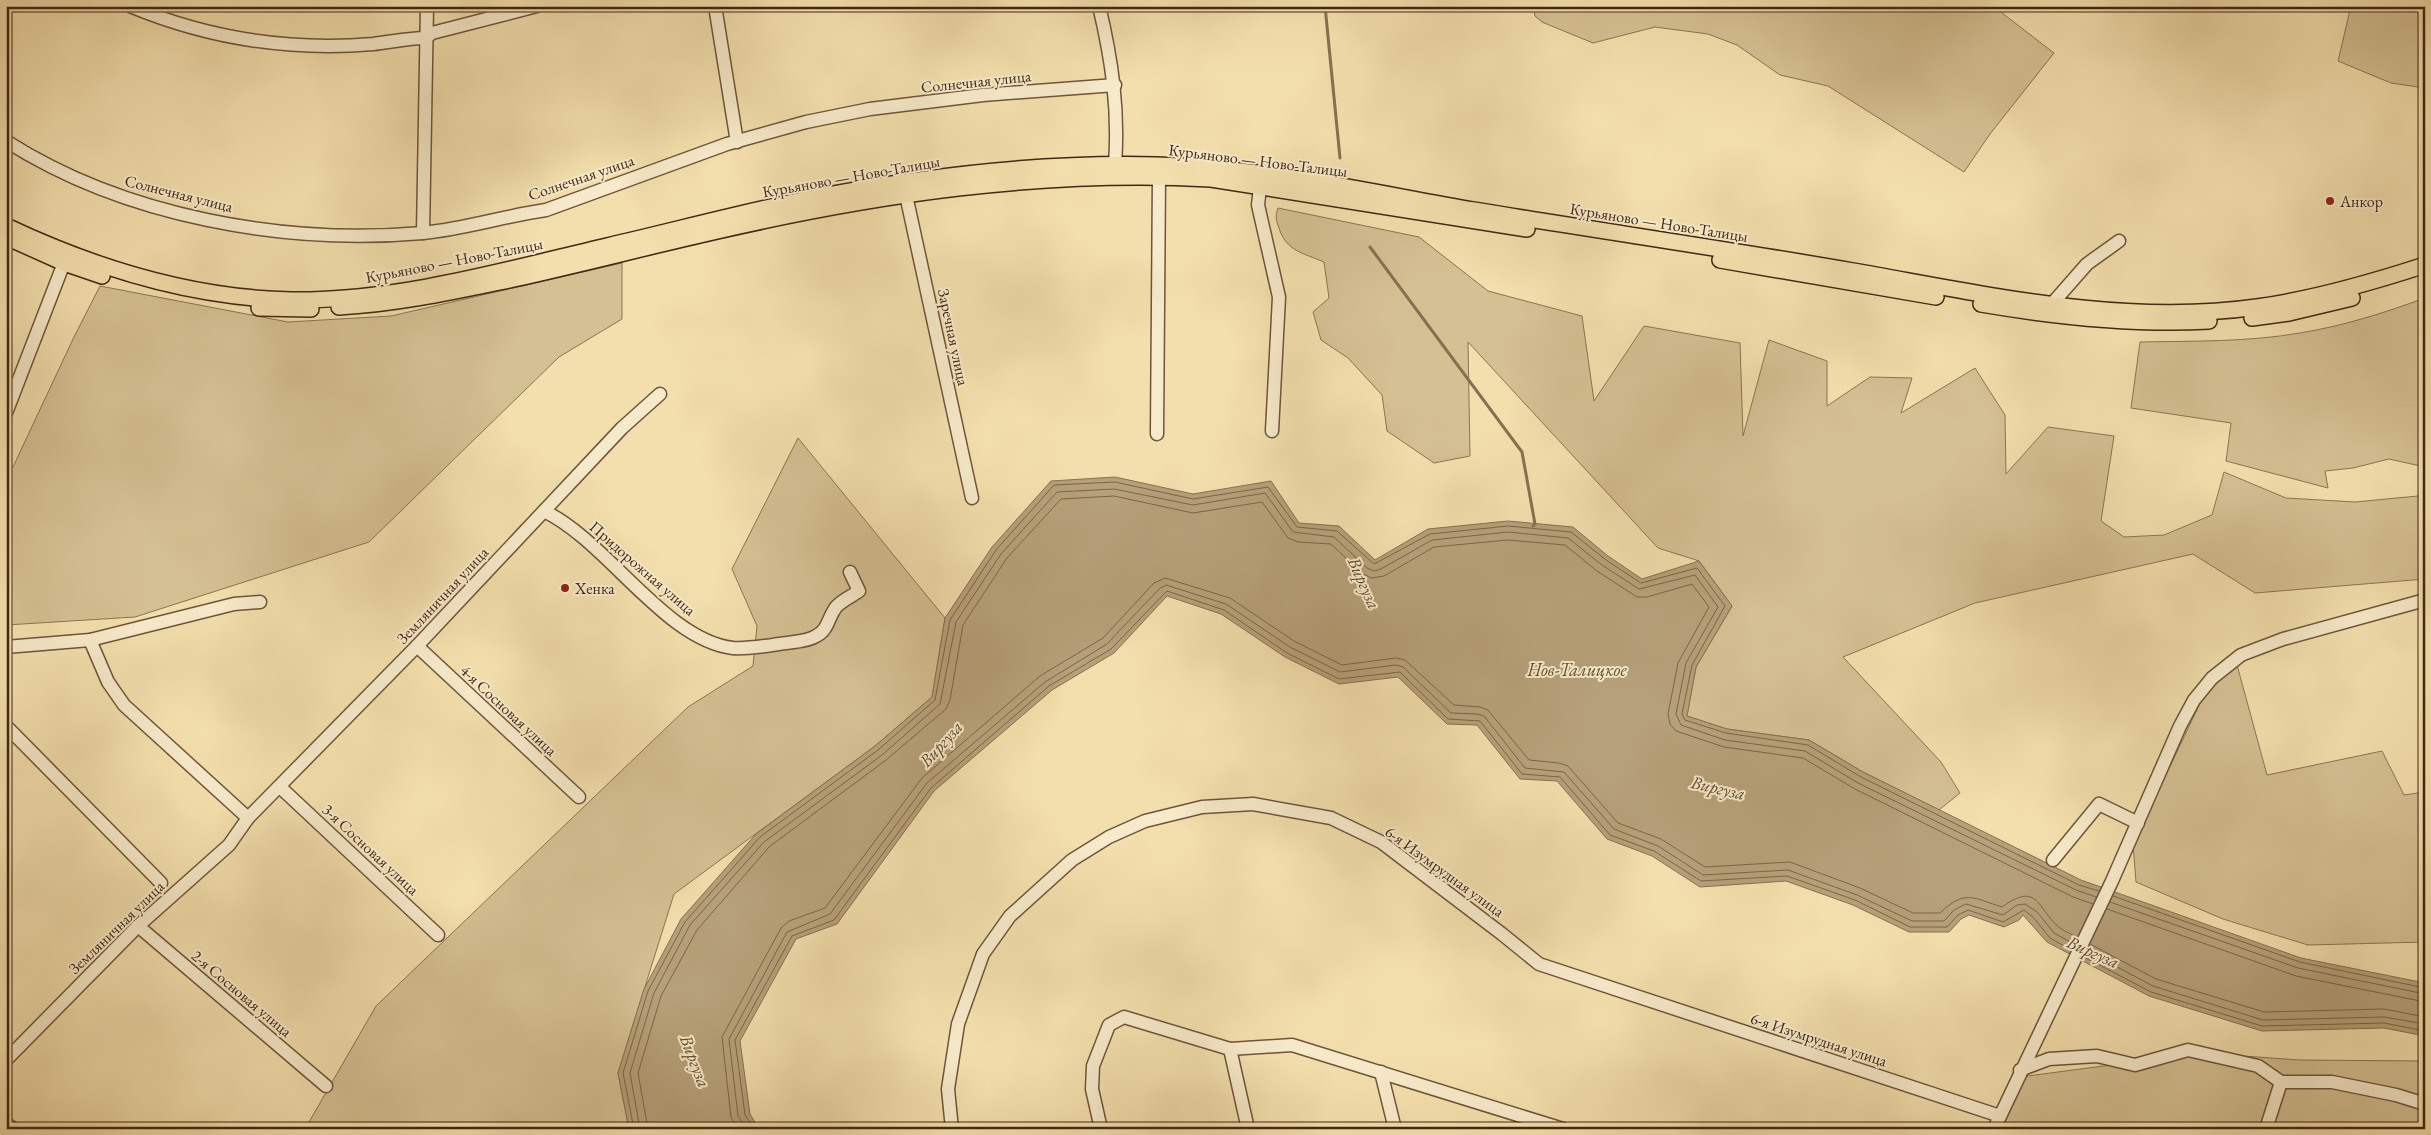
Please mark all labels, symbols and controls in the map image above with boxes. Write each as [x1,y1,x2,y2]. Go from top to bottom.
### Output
street label: Солнечная улица [920,65,1033,98]
street label: Курьяново — Ново-Талицы [1167,139,1349,182]
street label: Солнечная улица [525,149,638,205]
street label: Курьяново — Ново-Талицы [761,150,942,202]
street label: Солнечная улица [123,170,236,217]
place label: Анкор [2339,191,2383,212]
marker: Анкор [2324,195,2336,207]
street label: Курьяново — Ново-Талицы [1568,198,1750,247]
street label: Курьяново — Ново-Талицы [364,233,545,288]
street label: Заречная улица [933,287,974,388]
street label: Придорожная улица [585,516,701,621]
street label: Земляничная улица [392,542,493,648]
water label: Виргуза [1342,552,1386,613]
place label: Хенка [574,578,615,599]
marker: Хенка [559,582,571,594]
water label: Нов-Талицкое [1526,658,1627,681]
street label: 4-я Сосновая улица [456,660,562,761]
water label: Виргуза [913,716,968,773]
water label: Виргуза [1688,770,1747,806]
street label: 3-я Сосновая улица [318,799,424,900]
street label: 6-я Изумрудная улица [1381,821,1509,922]
street label: Земляничная улица [64,876,169,979]
water label: Виргуза [2062,930,2123,974]
street label: 2-я Сосновая улица [187,945,297,1042]
street label: 6-я Изумрудная улица [1748,1007,1890,1072]
water label: Виргуза [674,1030,716,1091]

